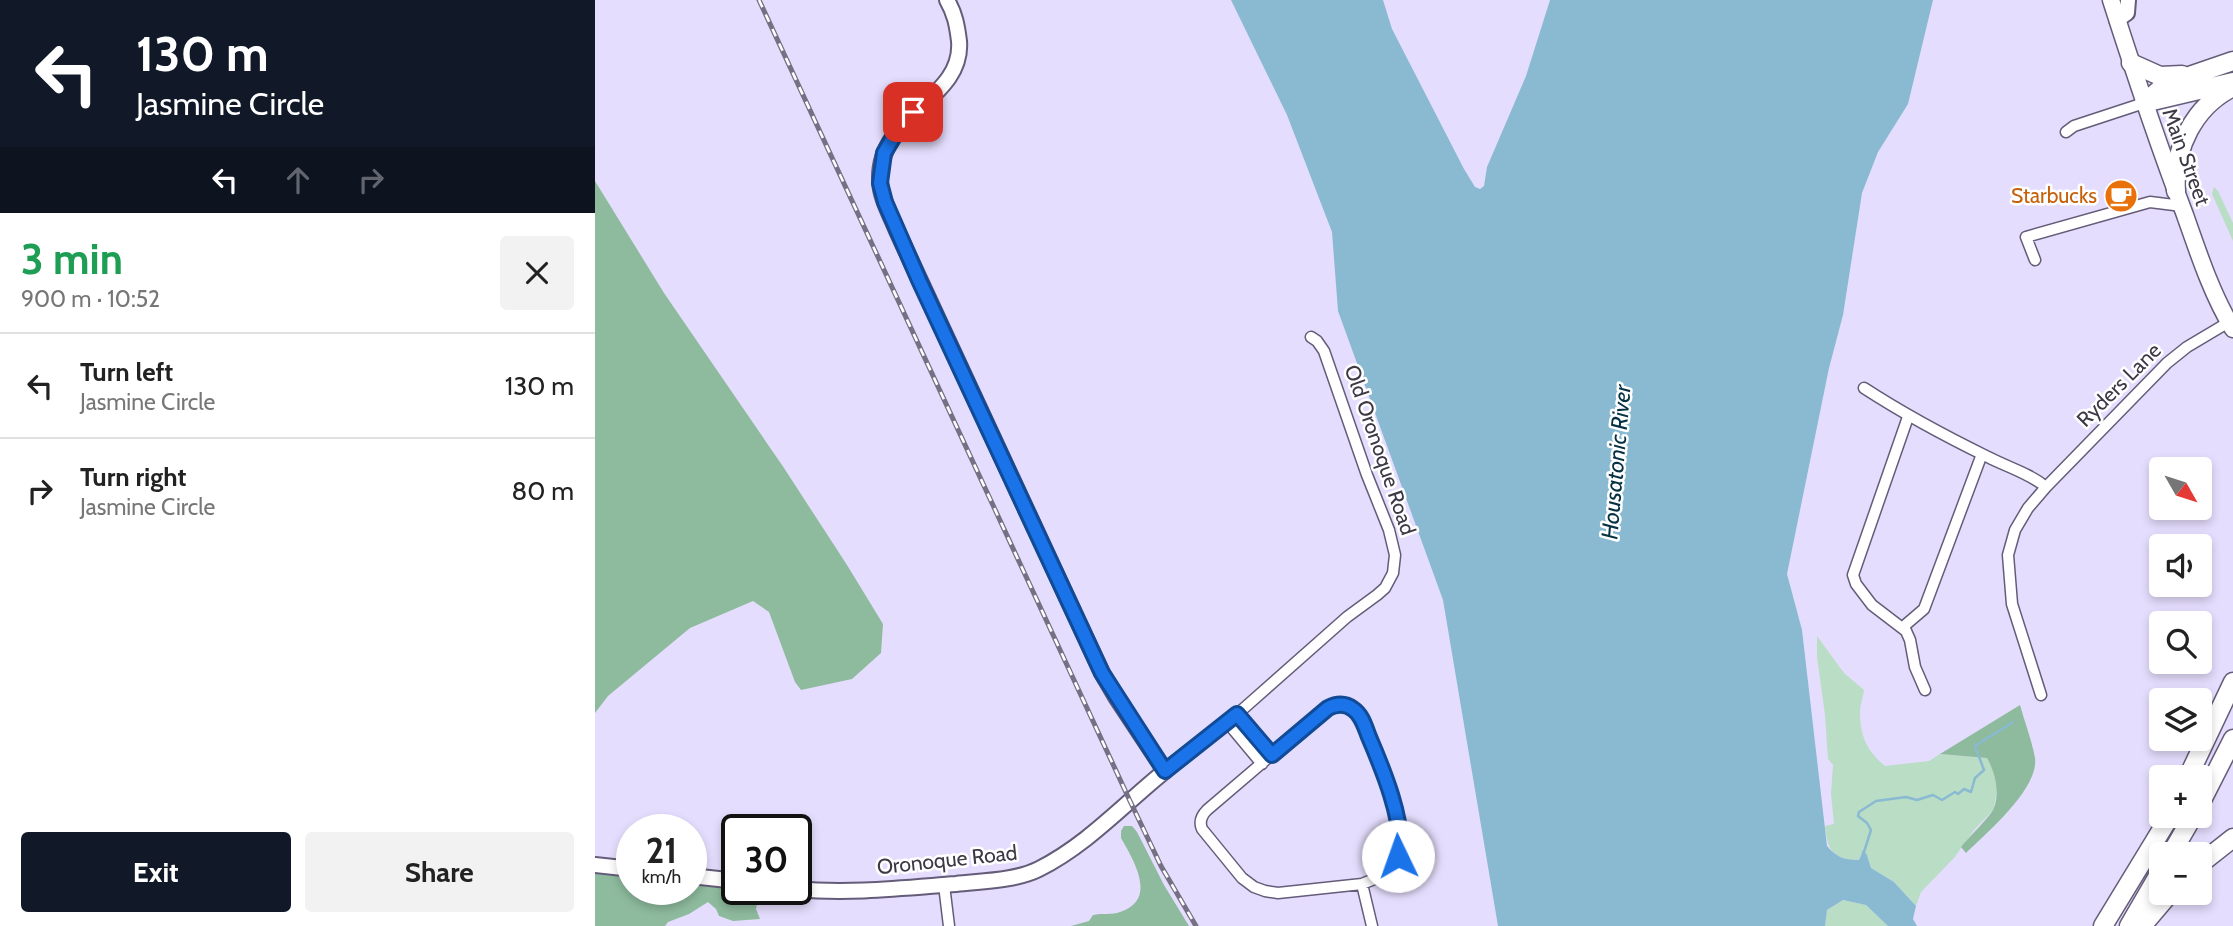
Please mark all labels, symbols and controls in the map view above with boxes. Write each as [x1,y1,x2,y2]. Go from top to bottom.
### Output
text: 130 m [136,24,269,83]
icon: left [21,28,112,119]
pin [883,82,943,142]
text: Jasmine Circle [136,84,324,123]
icon: arrive [894,93,932,131]
street label: Main Street [2157,105,2216,209]
icon: left [206,161,244,199]
icon: ahead [279,161,317,199]
icon: right [352,161,390,199]
cafe icon: Starbucks [2102,177,2140,215]
place label: Starbucks [2011,183,2097,208]
text: 3 min [21,233,123,285]
button: close [500,236,574,310]
text: 900 m · 10:52 [21,285,160,313]
street label: Ryders Lane [2071,337,2166,432]
text: Turn left [80,356,173,388]
street label: Old Oronoque Road [1340,362,1421,538]
icon: left [21,367,59,405]
text: 130 m [505,370,574,402]
water label: Housatonic River [1595,383,1637,541]
text: Jasmine Circle [80,388,215,416]
north arrow [2149,457,2212,520]
map controls [2149,457,2212,905]
text: Turn right [80,461,186,493]
icon: right [21,472,59,510]
text: 80 m [511,475,574,507]
text: Jasmine Circle [80,493,215,521]
button: sound [2149,534,2212,597]
button: search [2149,611,2212,674]
button: layers [2149,688,2212,751]
button: + [2149,765,2212,828]
speed limit sign: 30 [721,814,812,905]
position arrow [1361,819,1435,893]
text: 21 [646,829,677,872]
button: Exit [21,832,291,912]
button: Share [305,832,574,912]
street label: Oronoque Road [876,840,1018,879]
button: − [2149,842,2212,905]
text: km/h [642,866,681,888]

